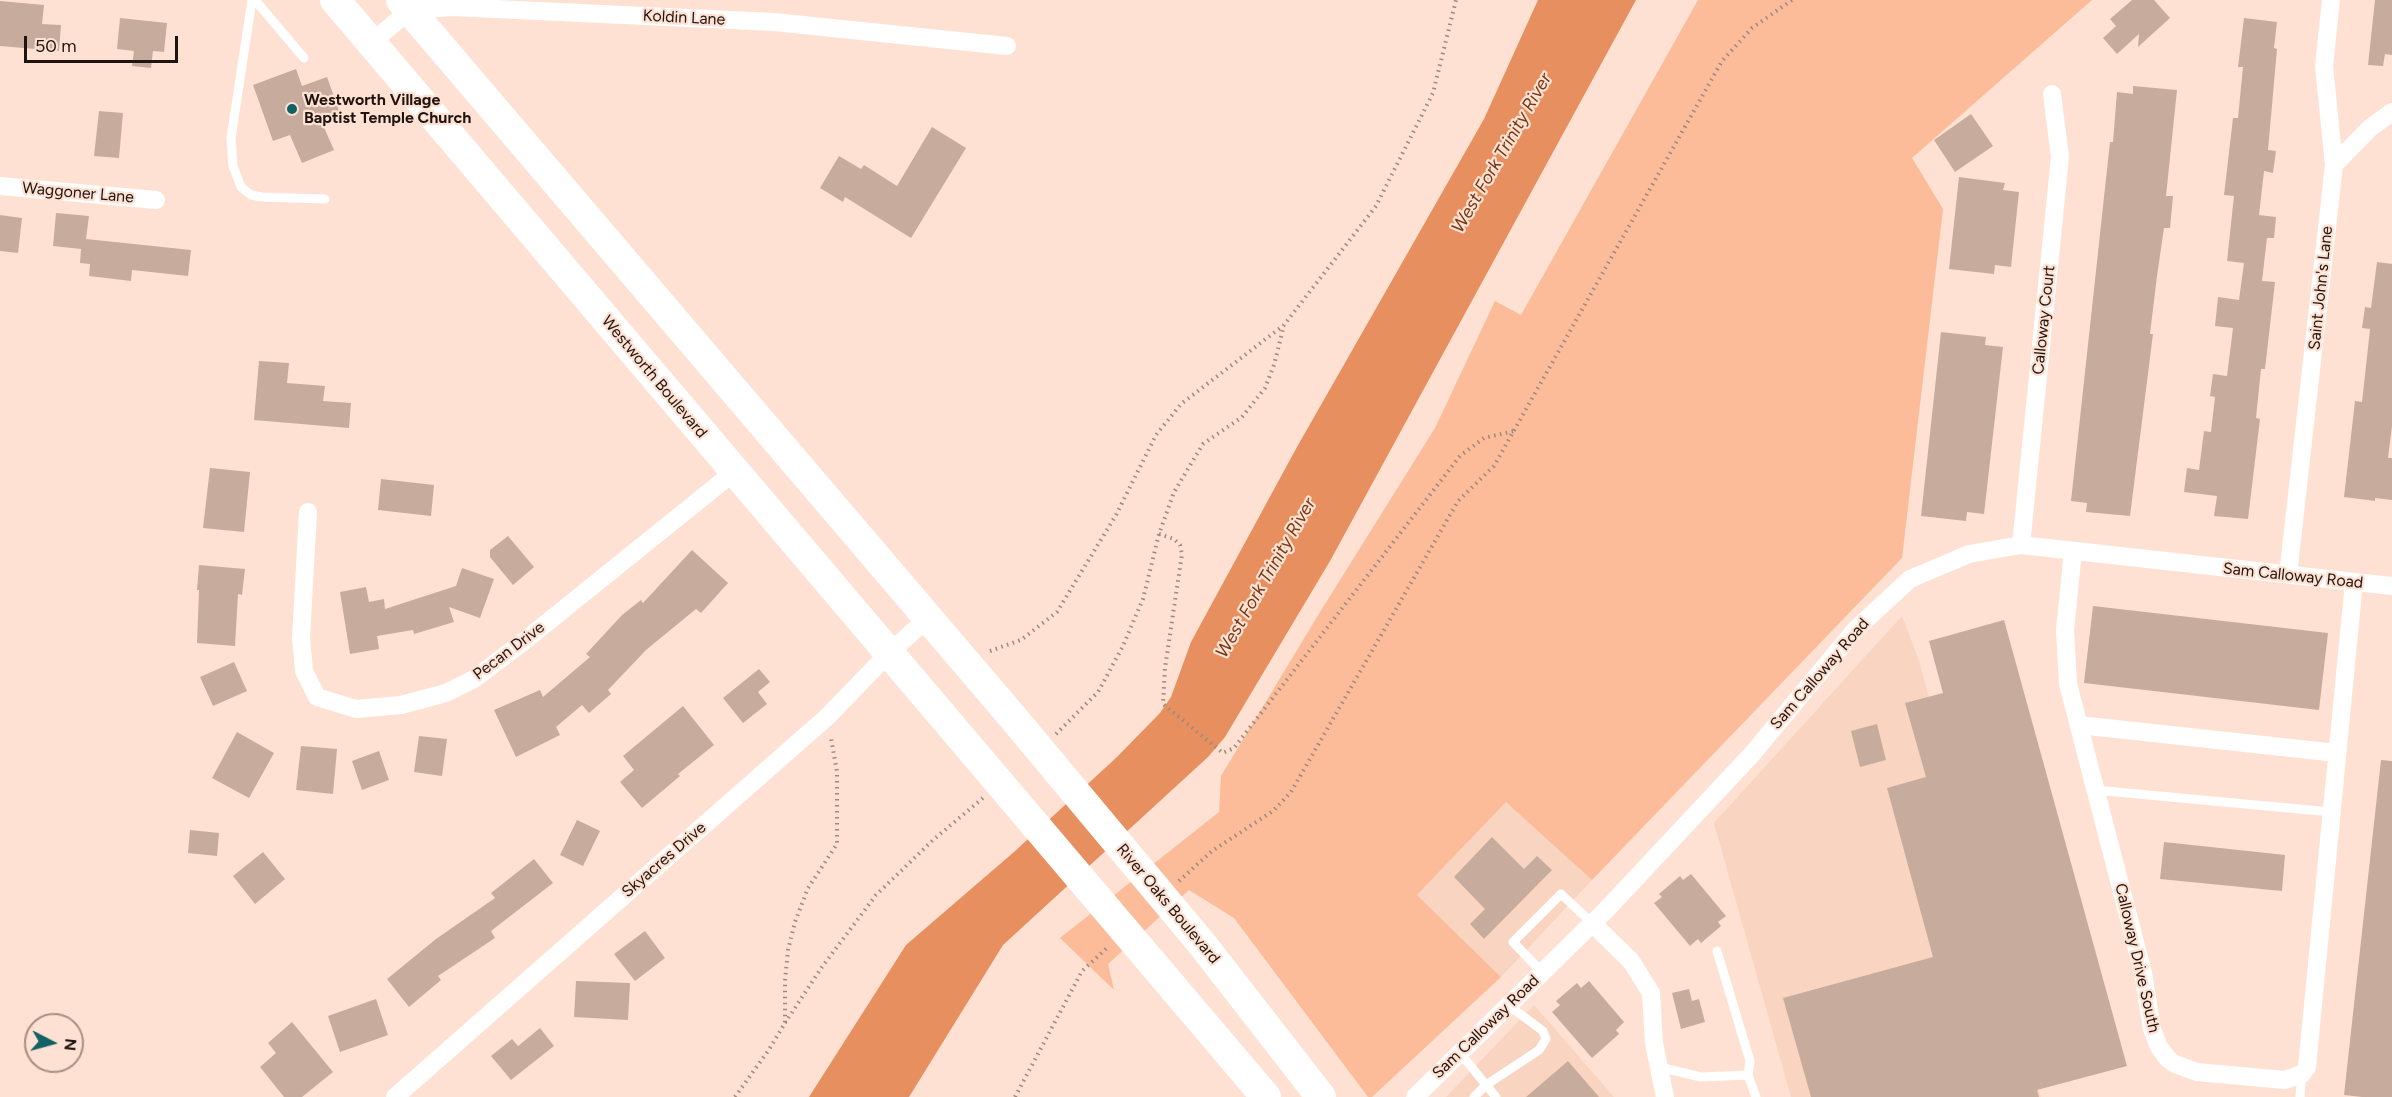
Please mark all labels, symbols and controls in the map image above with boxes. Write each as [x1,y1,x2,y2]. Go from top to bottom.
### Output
street label: Koldin Lane [642,6,726,30]
scale bar [27,24,182,62]
text: 50 m [35,35,77,57]
water label: West Fork Trinity River [1447,69,1557,237]
place label: Westworth Village Baptist Temple Church [304,90,471,128]
marker: Westworth Village Baptist Temple Church [285,102,299,116]
street label: Waggoner Lane [21,179,135,207]
street label: Saint John's Lane [2305,225,2337,351]
street label: Calloway Court [2029,264,2059,376]
street label: Westworth Boulevard [597,312,711,442]
water label: West Fork Trinity River [1211,494,1321,662]
street label: Sam Calloway Road [2222,559,2364,593]
street label: Sam Calloway Road [1767,615,1873,733]
street label: Pecan Drive [469,618,549,684]
street label: Skyacres Drive [618,818,710,902]
street label: River Oaks Boulevard [1112,840,1224,968]
street label: Calloway Drive South [2110,882,2164,1034]
street label: Sam Calloway Road [1429,971,1543,1083]
north arrow [24,1013,84,1073]
text: N [60,1038,81,1052]

